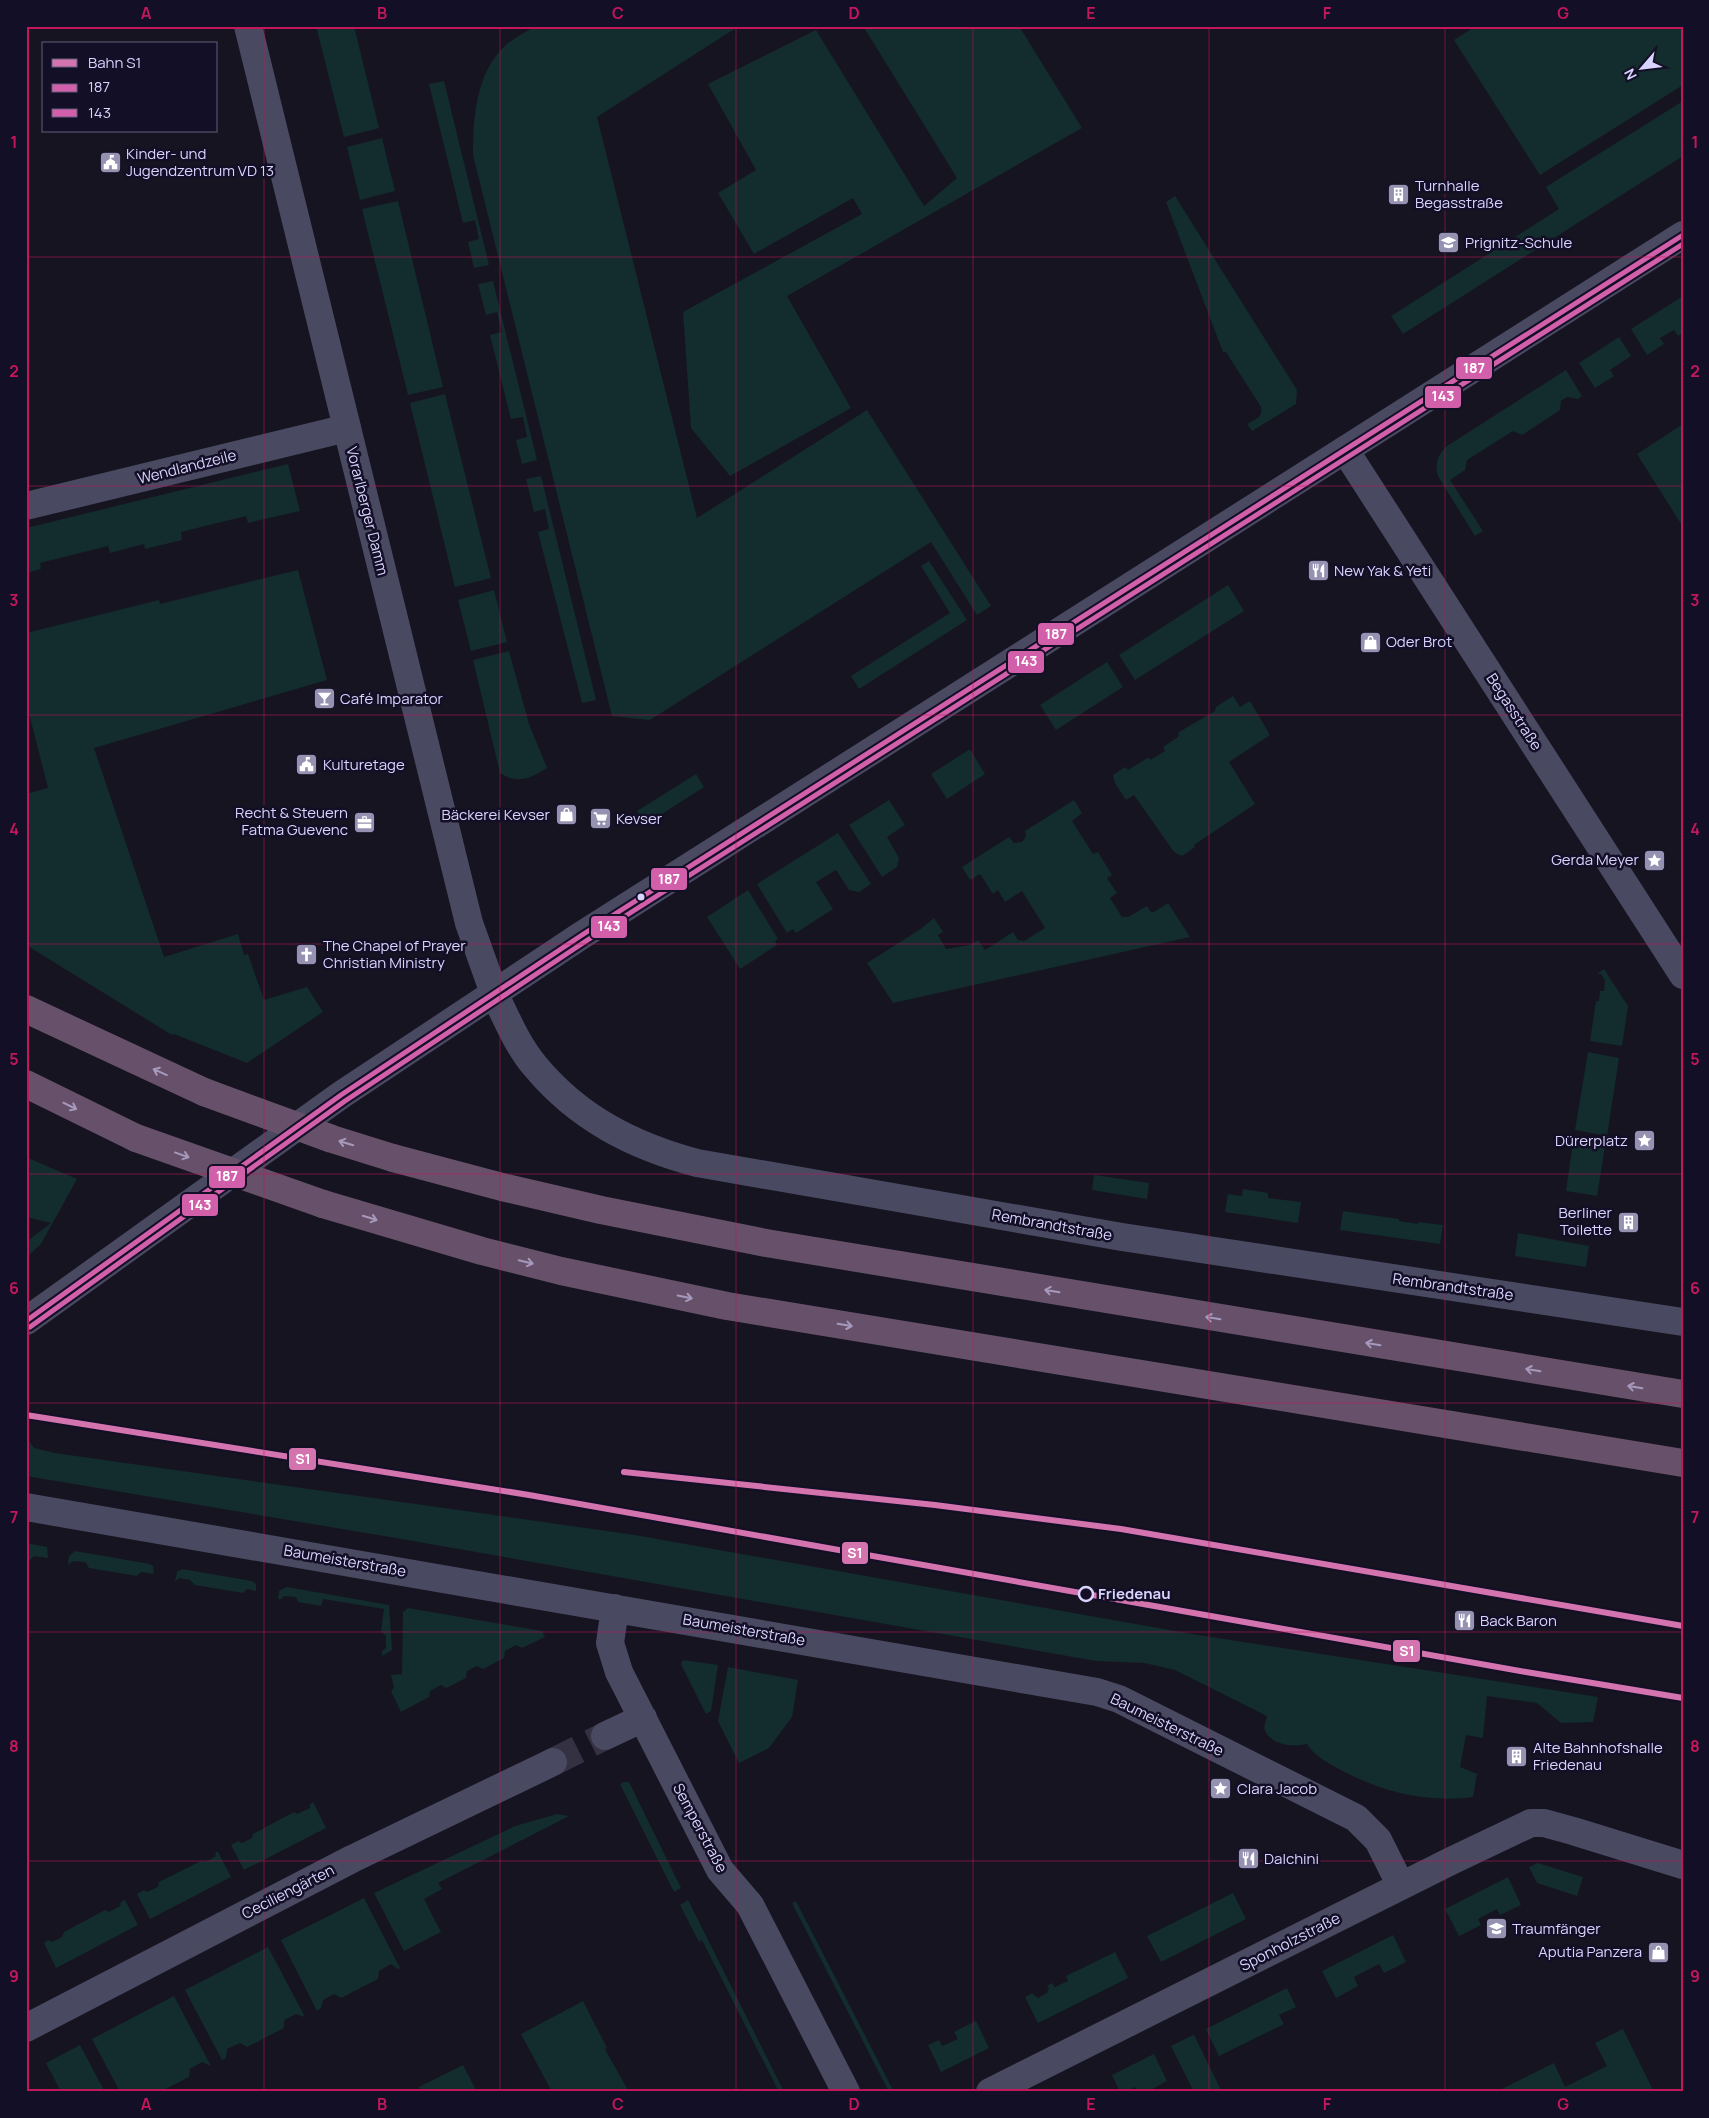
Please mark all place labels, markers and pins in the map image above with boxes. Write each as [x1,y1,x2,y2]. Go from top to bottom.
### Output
place label: Kinder- und Jugendzentrum VD 13 [126,143,274,181]
public building icon: Kinder- und Jugendzentrum VD 13 [98,151,122,175]
place label: Turnhalle Begasstraße [1415,175,1503,213]
building icon: Turnhalle Begasstraße [1387,183,1411,207]
school or university icon: Prignitz-Schule [1437,231,1461,255]
place label: Prignitz-Schule [1465,232,1572,253]
restaurant icon: New Yak & Yeti [1306,559,1330,583]
place label: New Yak & Yeti [1334,560,1431,581]
shop icon: Oder Brot [1358,630,1382,654]
place label: Oder Brot [1386,631,1452,652]
bar icon: Café Imparator [312,687,336,711]
place label: Café Imparator [340,688,444,709]
public building icon: Kulturetage [295,753,319,777]
place label: Kulturetage [323,754,405,775]
place label: Recht & Steuern Fatma Guevenc [235,802,348,840]
shop icon: Bäckerei Kevser [554,803,578,827]
place label: Bäckerei Kevser [441,804,551,825]
supermarket icon: Kevser [588,807,612,831]
place label: Kevser [616,808,663,829]
office icon: Recht & Steuern Fatma Guevenc [352,810,376,834]
place icon: Gerda Meyer [1643,848,1667,872]
place label: Gerda Meyer [1551,849,1640,870]
unlabelled marker [636,892,646,902]
place label: The Chapel of Prayer Christian Ministry [323,935,466,973]
church icon: The Chapel of Prayer Christian Ministry [295,943,319,967]
place icon: Dürerplatz [1632,1129,1656,1153]
place label: Dürerplatz [1555,1130,1628,1151]
place label: Berliner Toilette [1559,1202,1613,1240]
building icon: Berliner Toilette [1616,1210,1640,1234]
place label: Friedenau [1098,1583,1171,1604]
marker: Friedenau [1078,1586,1094,1602]
restaurant icon: Back Baron [1452,1609,1476,1633]
place label: Back Baron [1480,1610,1557,1631]
place label: Alte Bahnhofshalle Friedenau [1533,1737,1663,1775]
building icon: Alte Bahnhofshalle Friedenau [1505,1745,1529,1769]
place icon: Clara Jacob [1209,1777,1233,1801]
place label: Clara Jacob [1237,1778,1317,1799]
restaurant icon: Dalchini [1236,1847,1260,1871]
place label: Dalchini [1264,1848,1319,1869]
school or university icon: Traumfänger [1484,1917,1508,1941]
place label: Traumfänger [1512,1918,1601,1939]
shop icon: Aputia Panzera [1646,1940,1670,1964]
place label: Aputia Panzera [1538,1941,1642,1962]

